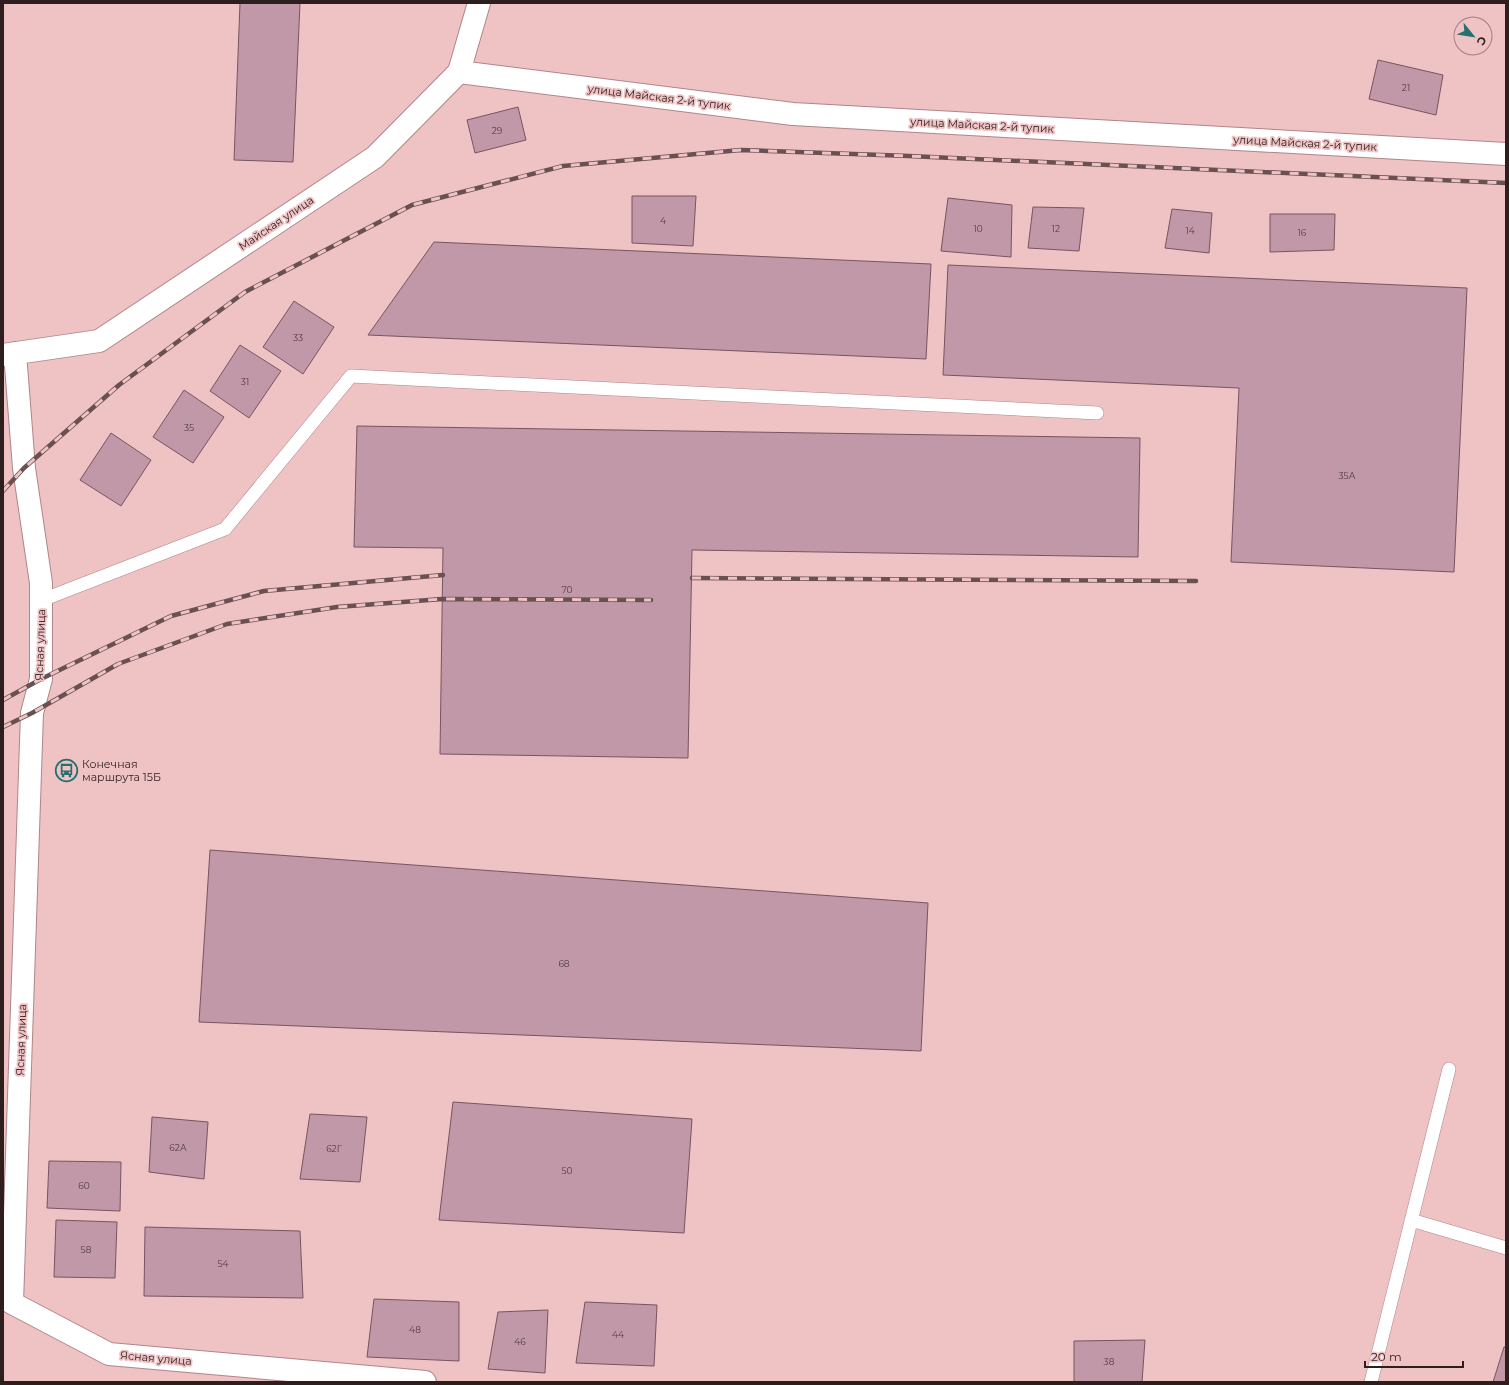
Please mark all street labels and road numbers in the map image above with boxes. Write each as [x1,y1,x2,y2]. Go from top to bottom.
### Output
street label: улица Майская 2-й тупик [586,81,732,113]
street label: улица Майская 2-й тупик [909,114,1055,136]
street label: улица Майская 2-й тупик [1232,132,1378,154]
street label: Майская улица [236,193,316,253]
street label: Ясная улица [32,609,48,681]
street label: Ясная улица [13,1004,29,1076]
street label: Ясная улица [120,1348,192,1368]

